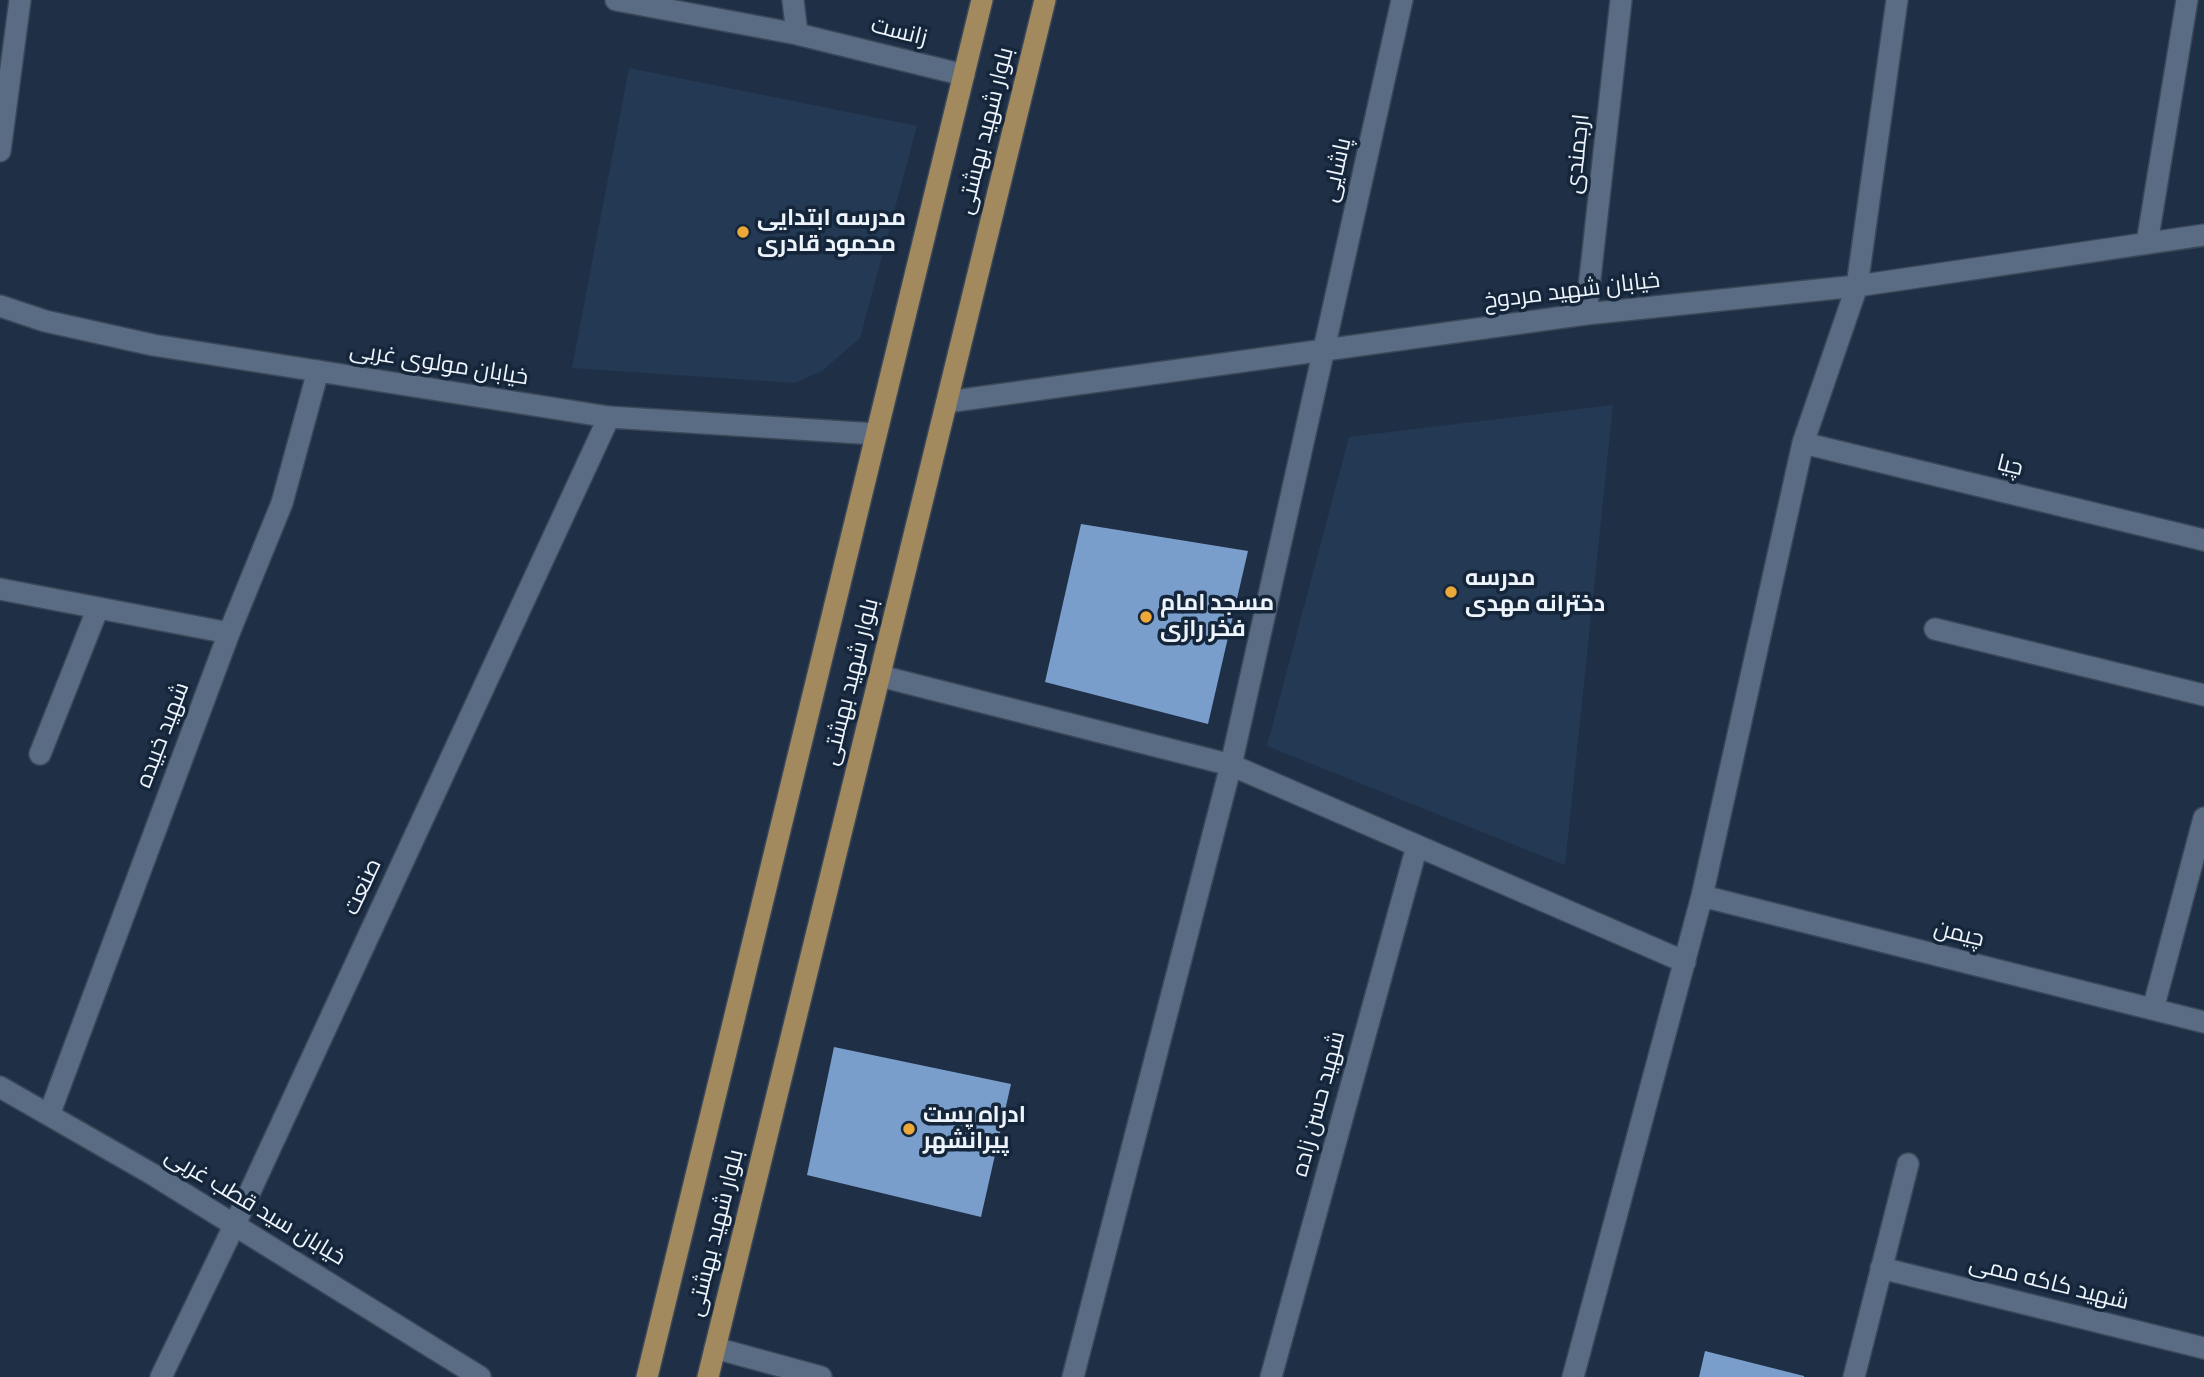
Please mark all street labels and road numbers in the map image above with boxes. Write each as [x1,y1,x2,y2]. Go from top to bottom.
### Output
street label: زانست [868,12,930,52]
street label: بلوار شهید بهشتی [952,45,1020,217]
street label: ارجمندی [1560,113,1596,195]
street label: پاشایی [1316,135,1358,205]
street label: خیابان شهید مردوخ [1482,267,1662,315]
street label: خیابان مولوی غربی [348,336,530,392]
street label: چیا [1994,449,2026,483]
street label: بلوار شهید بهشتی [817,596,885,768]
street label: شهید خبیده [130,678,196,792]
street label: صنعت [338,854,388,920]
street label: چیمن [1931,914,1987,954]
street label: شهید حسن زاده [1286,1028,1352,1180]
street label: خیابان سید قطب غربی [160,1142,350,1272]
street label: بلوار شهید بهشتی [682,1147,750,1319]
street label: شهید کاکه ممی [1966,1250,2132,1316]

